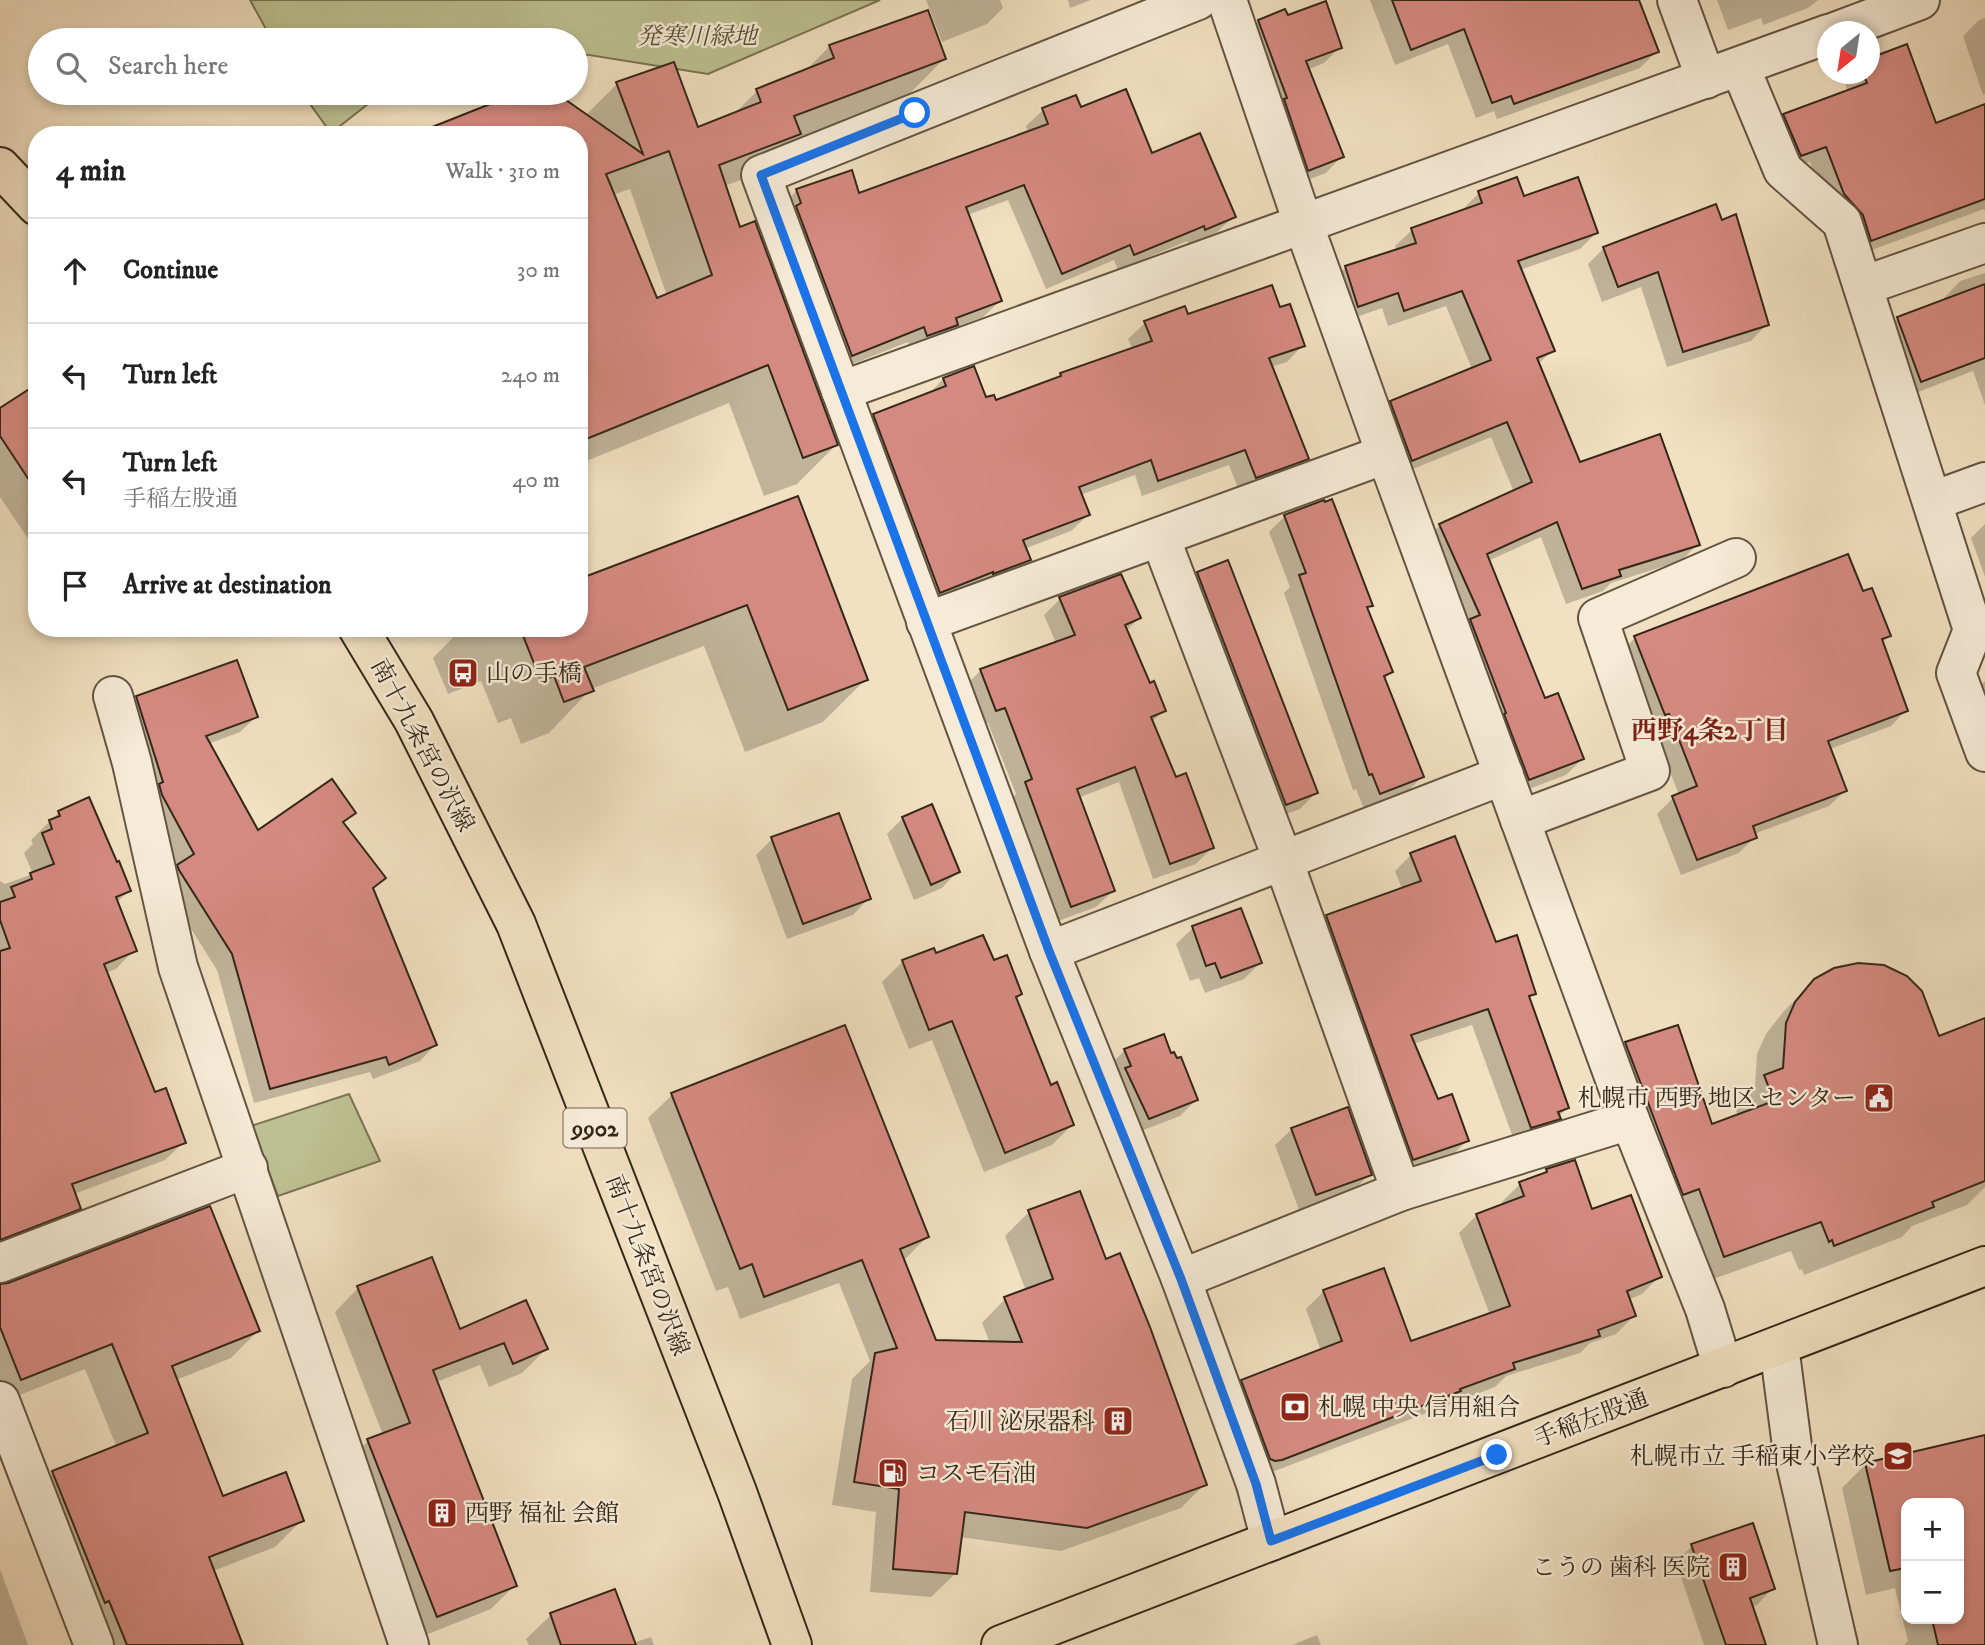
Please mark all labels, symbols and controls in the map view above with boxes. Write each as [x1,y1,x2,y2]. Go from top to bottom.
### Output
north arrow [1817,21,1880,84]
park label: 発寒川緑地 [637,22,760,52]
search box [28,28,588,105]
icon: search [52,48,90,86]
text: Search here [108,50,228,83]
route start [899,97,930,128]
text: 4 min [56,153,126,190]
text: Walk · 310 m [445,157,560,186]
icon: ahead [56,252,94,290]
text: Continue [123,254,218,287]
text: 30 m [517,256,560,285]
icon: left [56,357,94,395]
text: Turn left [123,359,217,392]
text: 240 m [501,361,560,390]
text: Turn left [123,447,217,480]
icon: left [56,462,94,500]
text: 40 m [512,466,560,495]
text: 手稲左股通 [123,485,238,514]
icon: arrive [56,567,94,605]
text: Arrive at destination [123,569,332,602]
street label: 南十九条宮の沢線 [364,654,480,837]
bus stop icon: 山の手橋 [446,656,480,690]
place label: 山の手橋 [486,659,582,689]
district label: 西野4条2丁目 [1631,715,1789,748]
public building icon: 札幌市 西野 地区 センター [1862,1081,1896,1115]
place label: 札幌市 西野 地区 センター [1578,1084,1856,1114]
road number: 9902 [564,1108,626,1148]
street label: 南十九条宮の沢線 [599,1170,695,1360]
street label: 手稲左股通 [1530,1383,1653,1454]
bank icon: 札幌 中央 信用組合 [1278,1390,1312,1424]
place label: 札幌 中央 信用組合 [1318,1393,1520,1423]
building icon: 石川 泌尿器科 [1101,1404,1135,1438]
place label: 石川 泌尿器科 [946,1407,1095,1437]
route end [1481,1439,1512,1470]
school or university icon: 札幌市立 手稲東小学校 [1881,1439,1915,1473]
place label: 札幌市立 手稲東小学校 [1630,1442,1875,1472]
fuel station icon: コスモ石油 [876,1456,910,1490]
place label: コスモ石油 [916,1459,1036,1489]
building icon: 西野 福祉 会館 [425,1496,459,1530]
map controls [1901,1498,1964,1624]
button: + [1901,1498,1964,1561]
place label: 西野 福祉 会館 [465,1499,619,1529]
building icon: こうの 歯科 医院 [1716,1550,1750,1584]
place label: こうの 歯科 医院 [1532,1553,1710,1583]
button: − [1901,1561,1964,1624]

